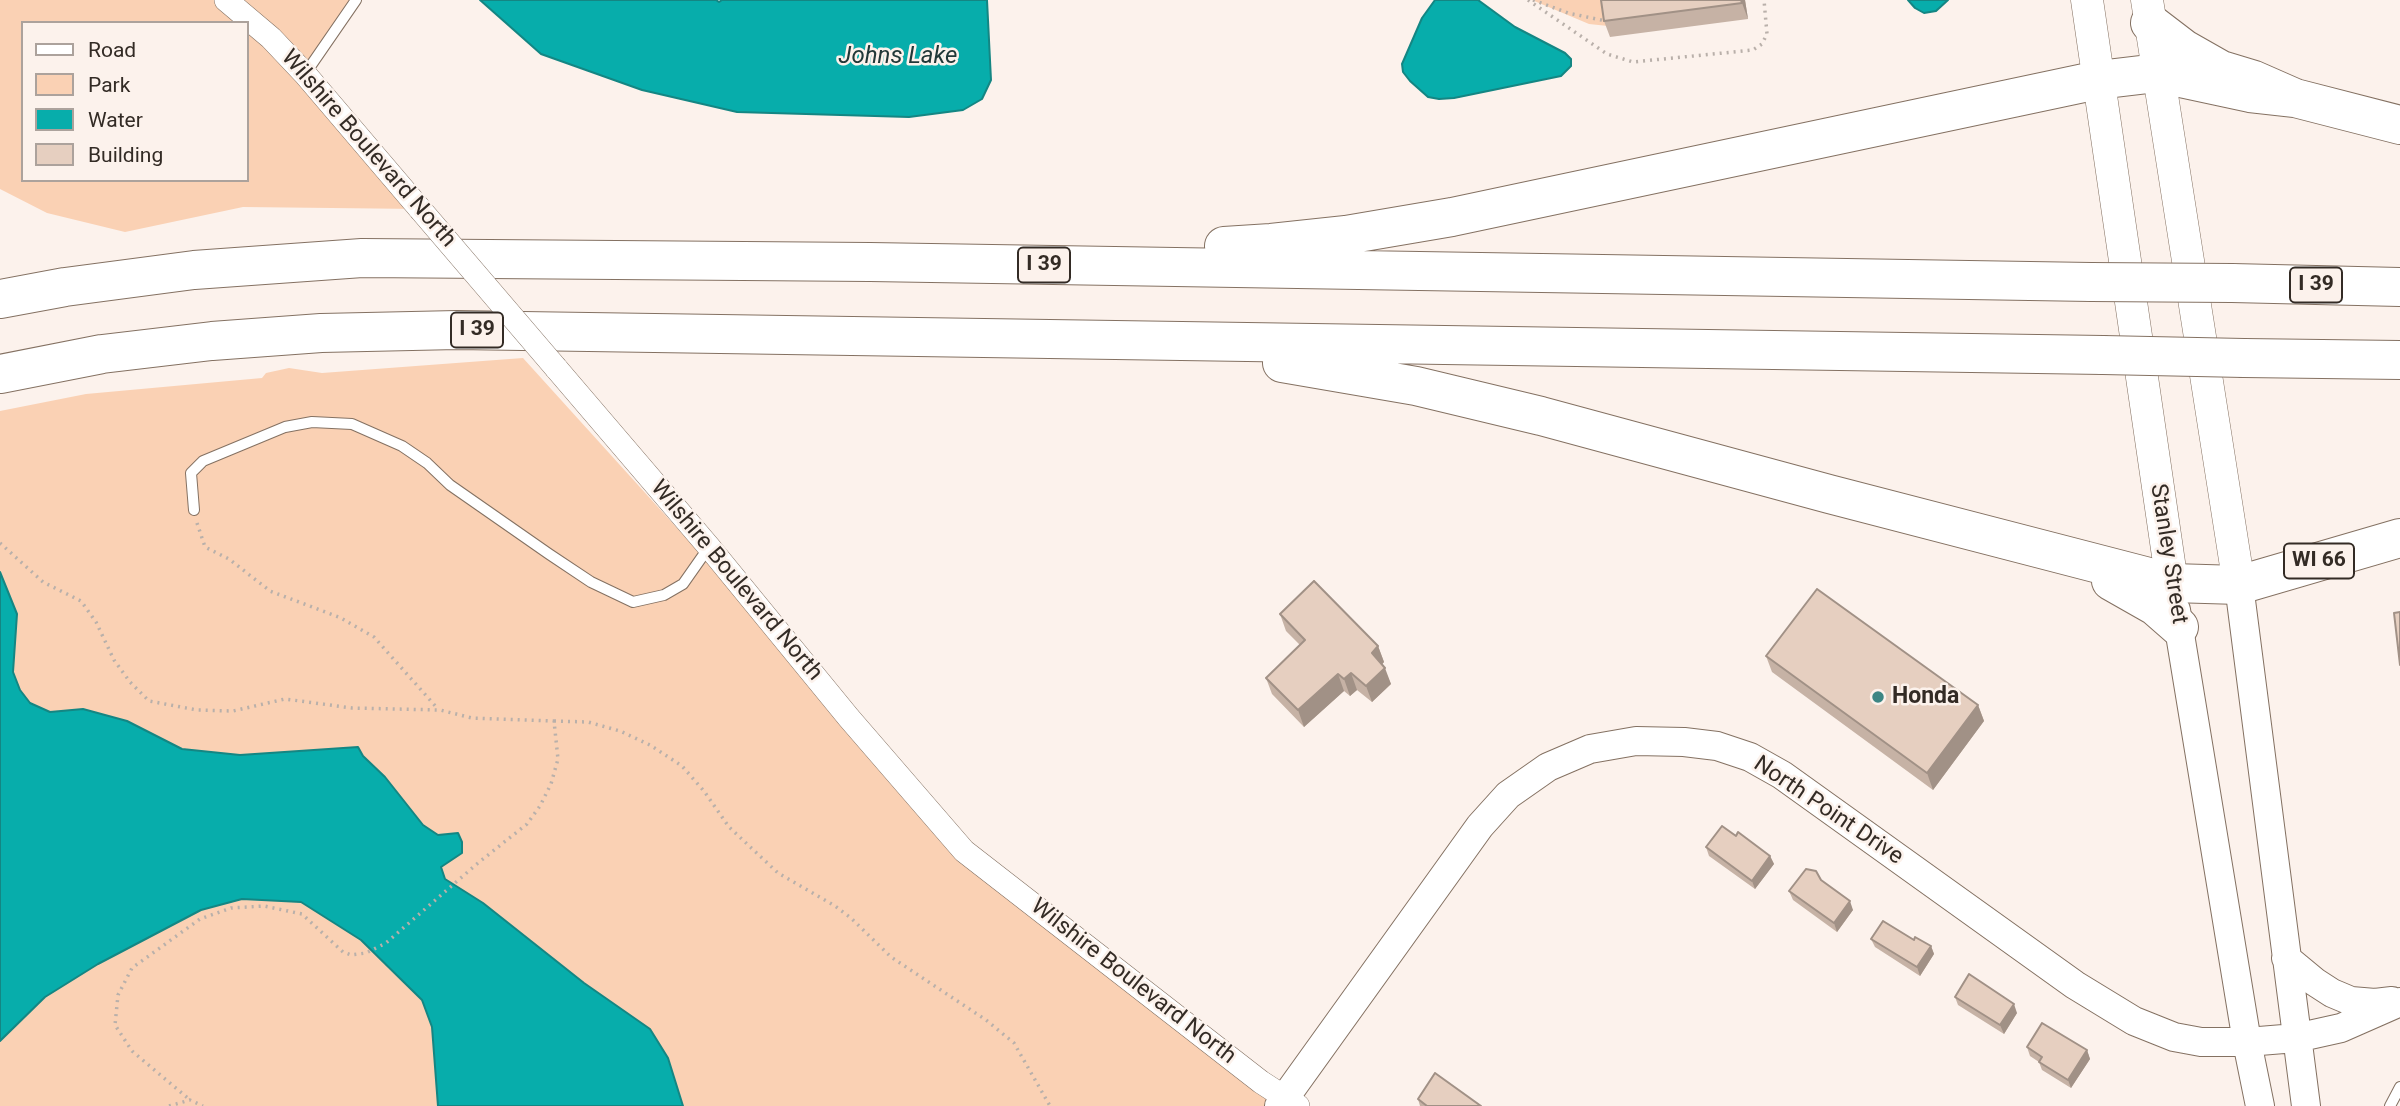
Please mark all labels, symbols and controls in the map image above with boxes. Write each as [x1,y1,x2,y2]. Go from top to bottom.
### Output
legend [21,21,248,182]
text: Road [88,38,136,62]
water label: Johns Lake [839,43,957,71]
street label: Wilshire Boulevard North [275,45,461,253]
text: Park [88,73,130,97]
text: Water [88,108,143,132]
text: Building [88,143,163,167]
road number: I 39 [1018,247,1070,282]
road number: I 39 [2290,268,2342,302]
road number: I 39 [451,312,503,348]
street label: Wilshire Boulevard North [644,475,828,687]
street label: Stanley Street [2143,482,2193,626]
road number: WI 66 [2284,544,2354,578]
place label: Honda [1892,683,1959,711]
marker: Honda [1870,689,1886,705]
street label: North Point Drive [1748,751,1908,871]
street label: Wilshire Boulevard North [1025,893,1241,1071]

